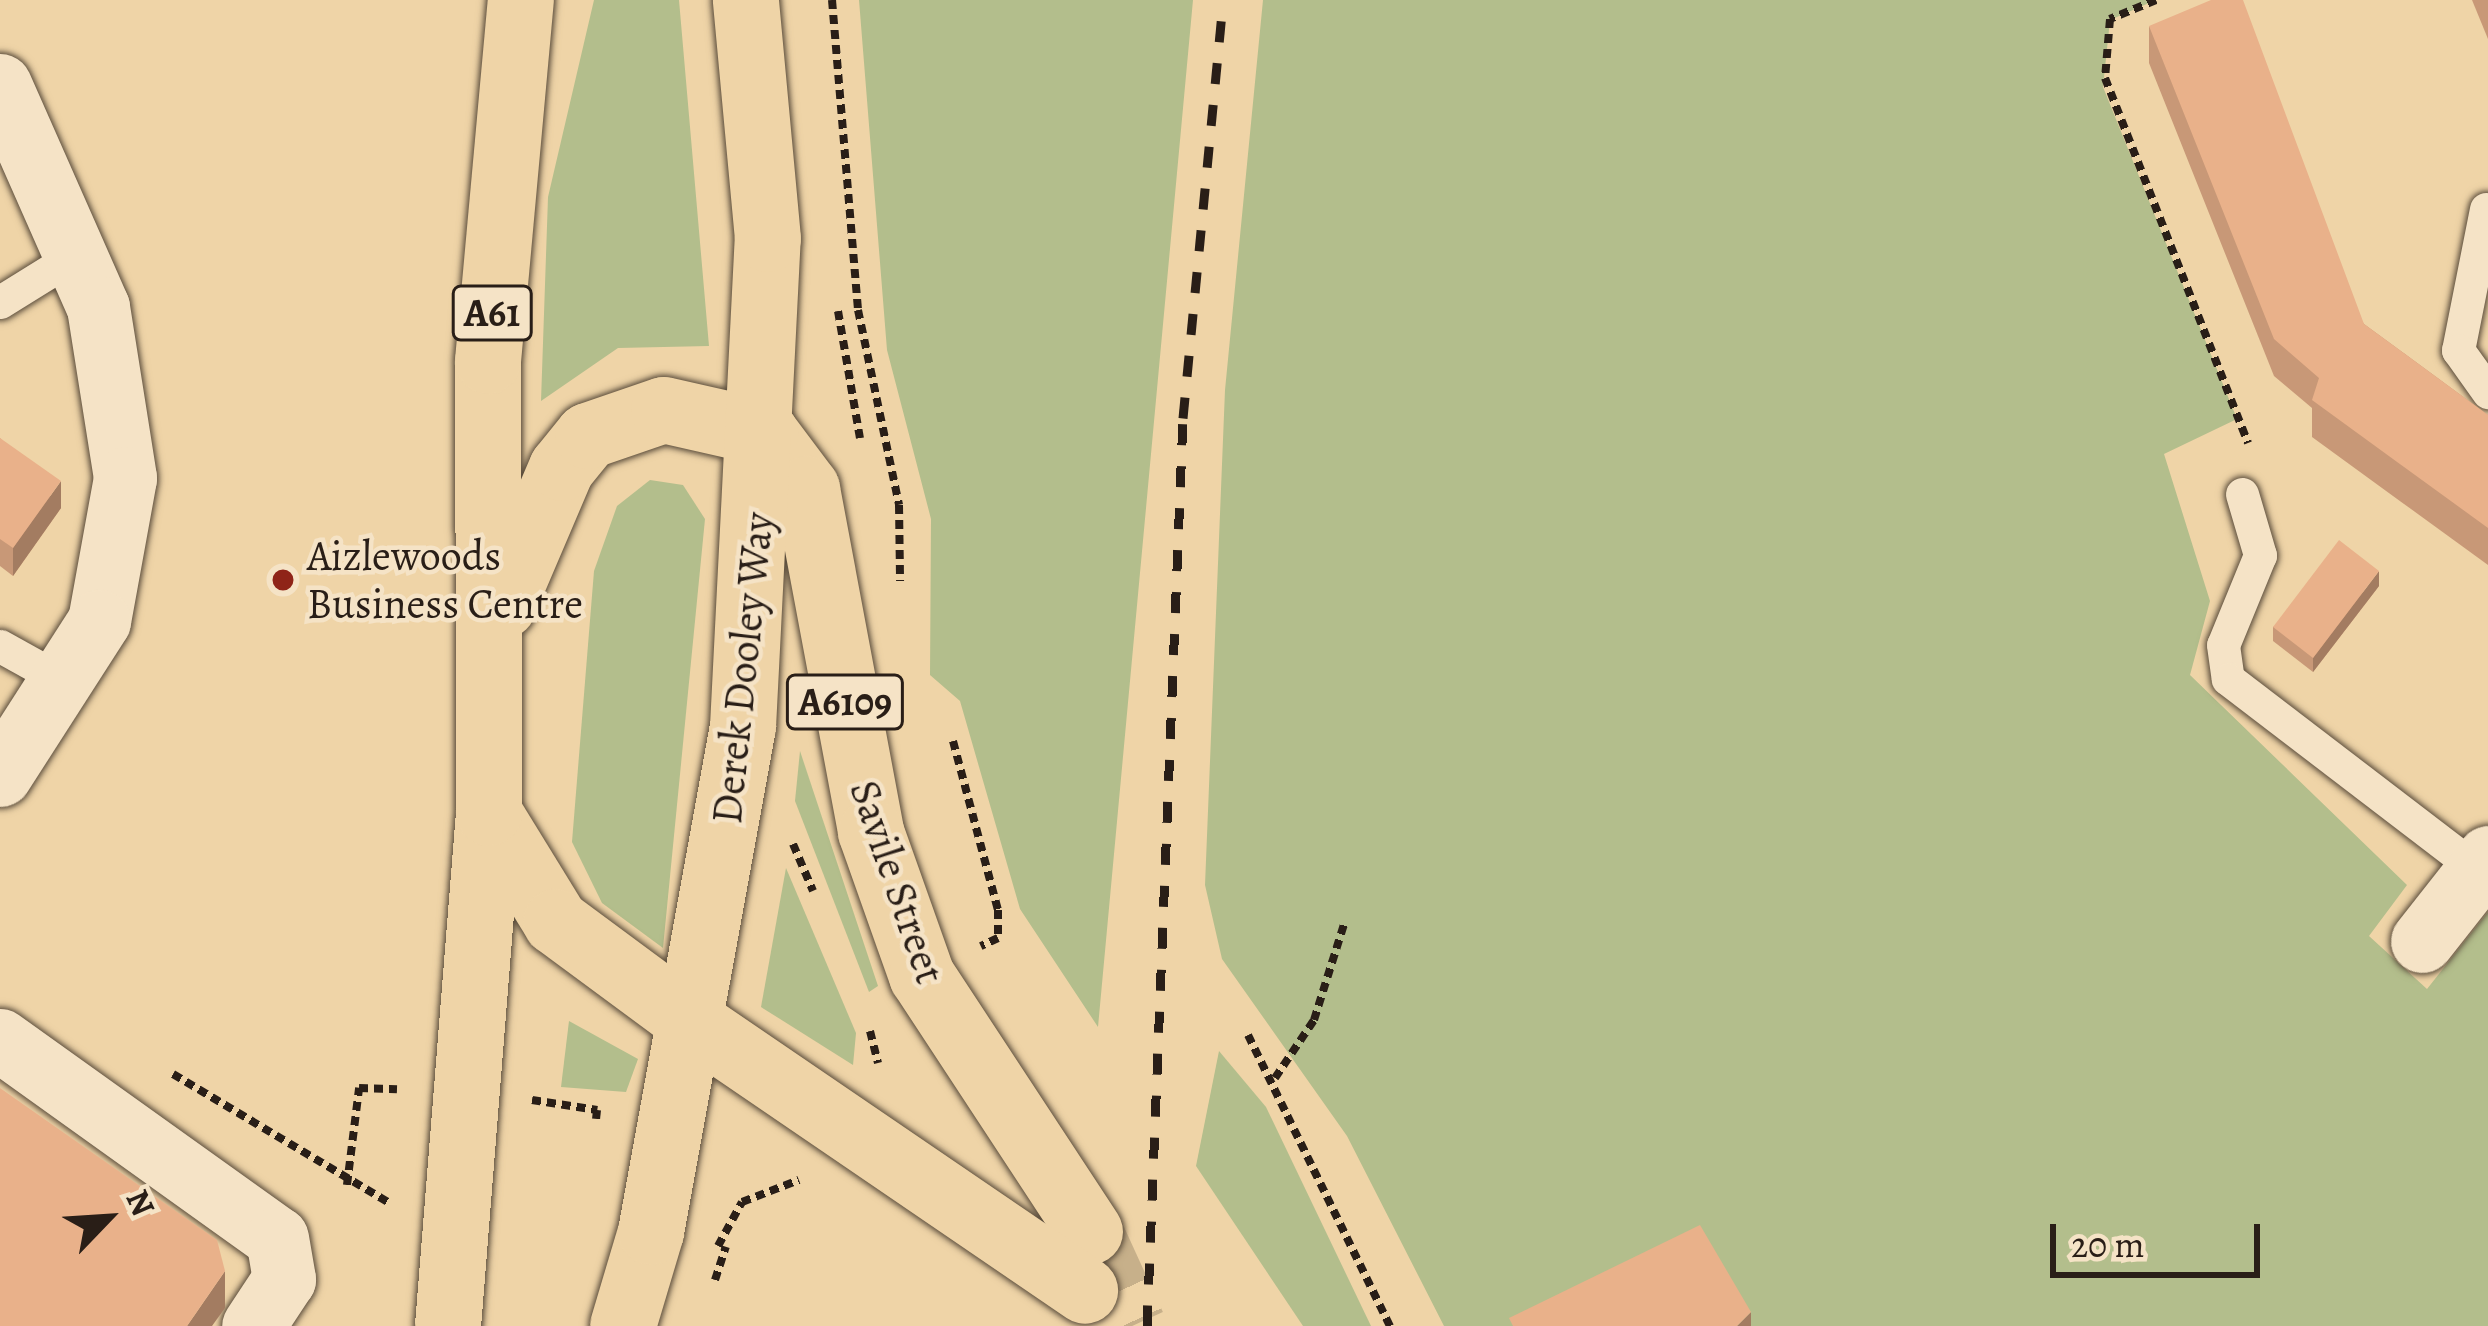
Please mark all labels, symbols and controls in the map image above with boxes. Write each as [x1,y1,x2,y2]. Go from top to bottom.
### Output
road number: A61 [450,280,534,346]
street label: Derek Dooley Way [702,510,784,826]
place label: Aizlewoods Business Centre [307,531,583,630]
marker: Aizlewoods Business Centre [270,567,296,593]
road number: A6109 [785,669,905,735]
street label: Savile Street [839,774,955,990]
north arrow [48,1158,168,1278]
text: N [116,1182,167,1223]
scale bar [2056,1200,2266,1274]
text: 20 m [2071,1220,2144,1269]

